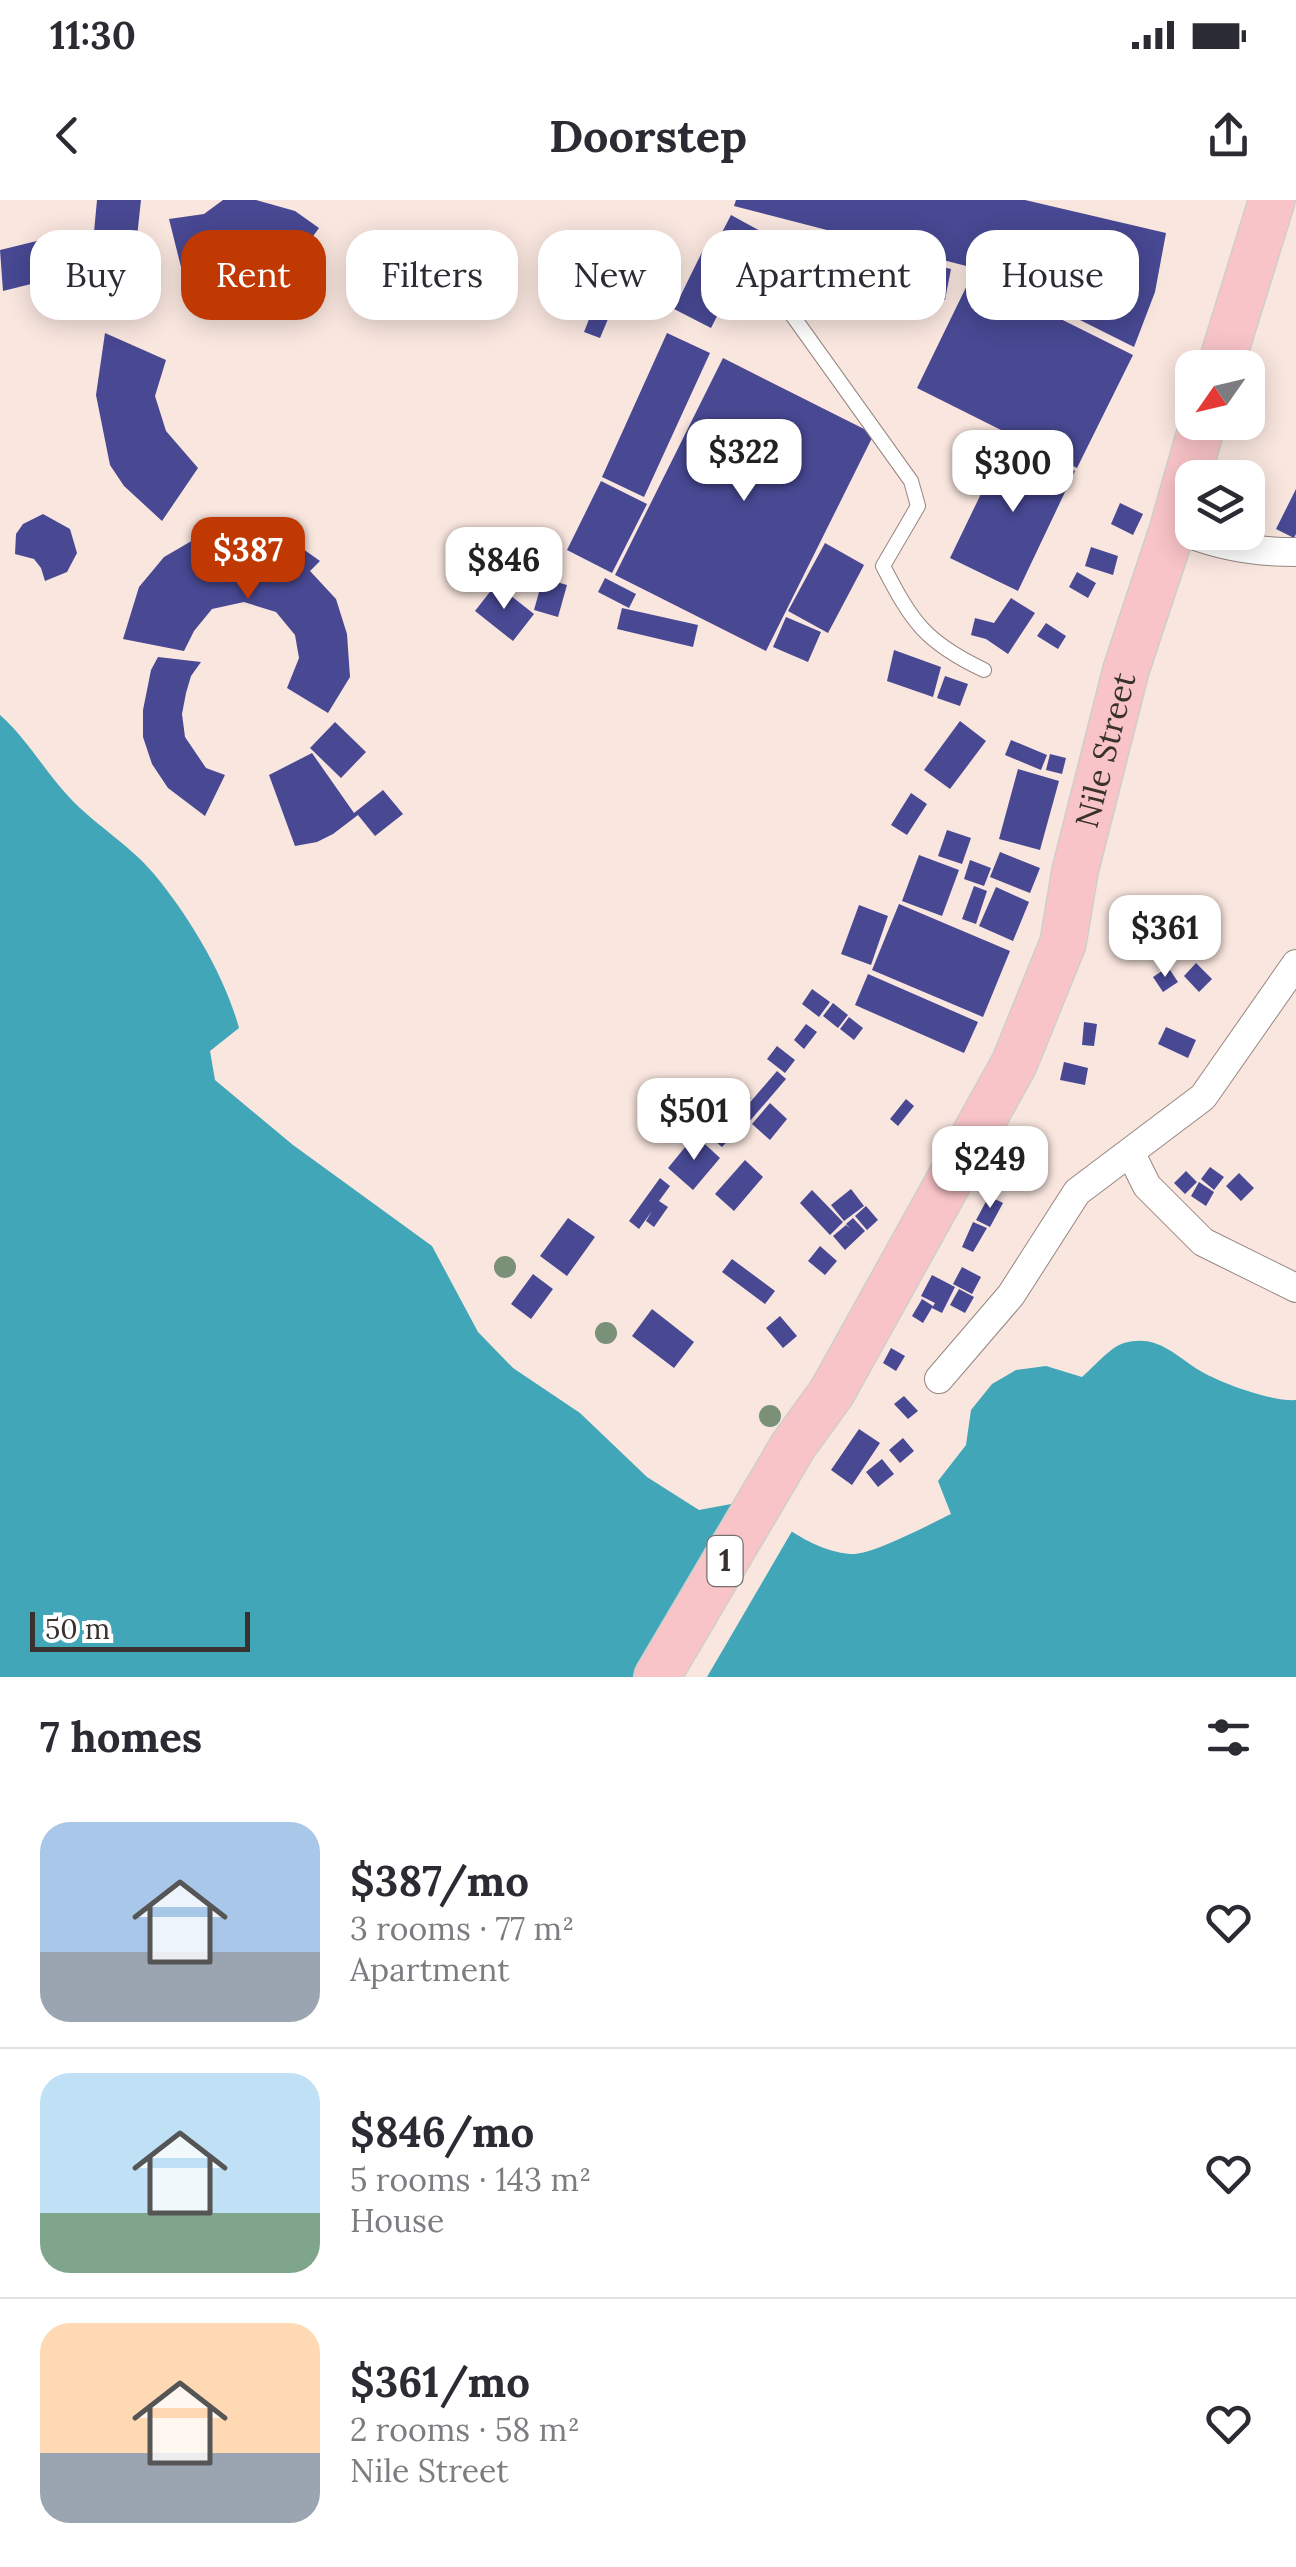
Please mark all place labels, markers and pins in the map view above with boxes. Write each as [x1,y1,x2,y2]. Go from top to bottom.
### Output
pin: $322 [685,419,803,504]
pin: $300 [954,430,1072,515]
pin: $387 [189,517,307,602]
pin: $846 [445,527,563,612]
pin: $361 [1106,895,1224,980]
pin: $501 [635,1078,753,1163]
pin: $249 [931,1126,1049,1211]

